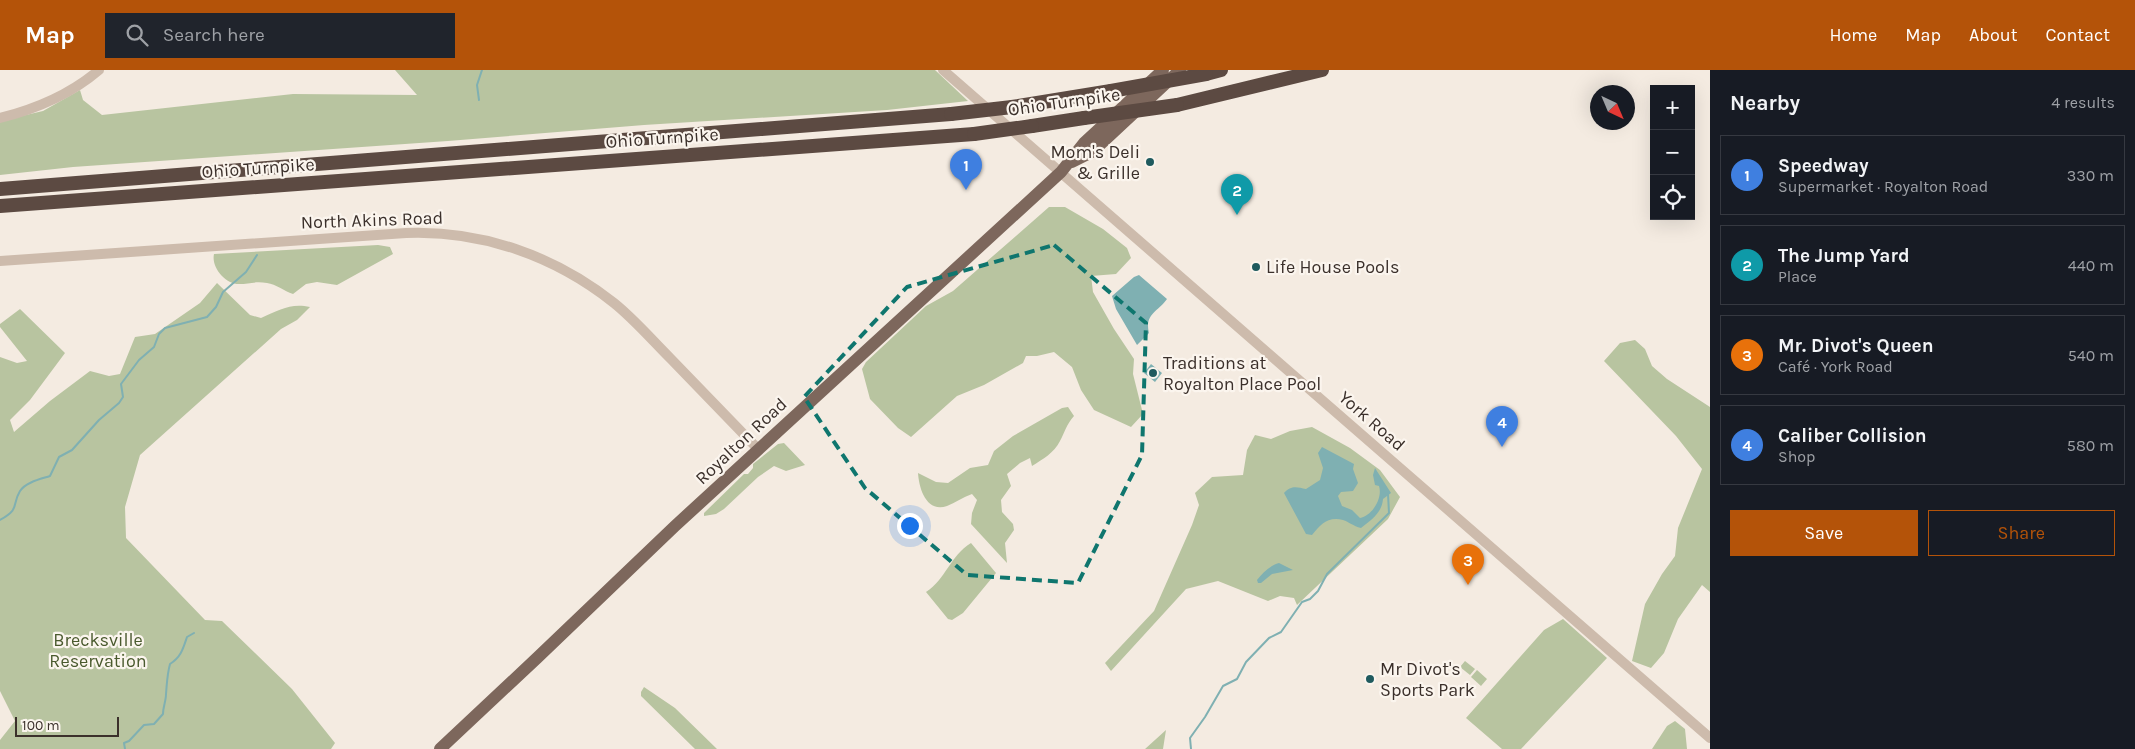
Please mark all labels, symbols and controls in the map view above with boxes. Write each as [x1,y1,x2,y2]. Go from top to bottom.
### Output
search box [105,13,455,58]
text: Map [25,21,75,49]
icon: search [123,21,151,49]
text: Search here [163,24,265,46]
text: Home [1829,24,1877,46]
text: Map [1905,24,1941,46]
text: About [1969,24,2018,46]
text: Contact [2046,24,2110,46]
street label: Ohio Turnpike [1006,83,1122,121]
north arrow [1590,85,1635,130]
map controls [1650,85,1695,220]
button: + [1650,85,1695,130]
text: Nearby [1730,91,1800,115]
text: 4 results [2051,93,2115,112]
street label: Ohio Turnpike [605,123,719,153]
button: − [1650,130,1695,175]
place label: Mom's Deli & Grille [1050,141,1140,184]
pin: 1 [950,149,982,190]
street label: Ohio Turnpike [201,153,315,183]
text: Speedway [1778,155,1869,177]
marker: Mom's Deli & Grille [1144,156,1156,168]
text: 1 [1744,166,1750,185]
text: 330 m [2067,166,2114,185]
pin: 2 [1221,174,1253,215]
button: locate [1650,175,1695,220]
text: Supermarket · Royalton Road [1778,177,1988,196]
street label: North Akins Road [300,207,444,233]
text: The Jump Yard [1778,245,1910,267]
place label: Life House Pools [1266,256,1399,278]
text: 2 [1742,256,1752,275]
text: 440 m [2068,256,2114,275]
marker: Life House Pools [1250,261,1262,273]
text: Place [1778,267,1817,286]
text: Mr. Divot's Queen [1778,335,1934,357]
text: 3 [1742,346,1752,365]
text: 540 m [2068,346,2114,365]
place label: Traditions at Royalton Place Pool [1163,352,1321,395]
text: Café · York Road [1778,357,1893,376]
marker: Traditions at Royalton Place Pool [1147,367,1159,379]
street label: York Road [1334,386,1410,456]
street label: Royalton Road [691,393,791,489]
pin: 4 [1486,406,1518,447]
text: Caliber Collision [1778,425,1927,447]
text: 4 [1742,436,1752,455]
text: 580 m [2067,436,2114,455]
text: Shop [1778,447,1815,466]
button: Save [1730,510,1918,556]
button: Share [1928,510,2115,556]
your location [897,513,923,539]
pin: 3 [1452,544,1484,585]
park label: Brecksville Reservation [49,629,147,672]
place label: Mr Divot's Sports Park [1380,658,1475,701]
marker: Mr Divot's Sports Park [1364,673,1376,685]
scale bar [15,714,119,737]
text: 100 m [22,717,60,734]

